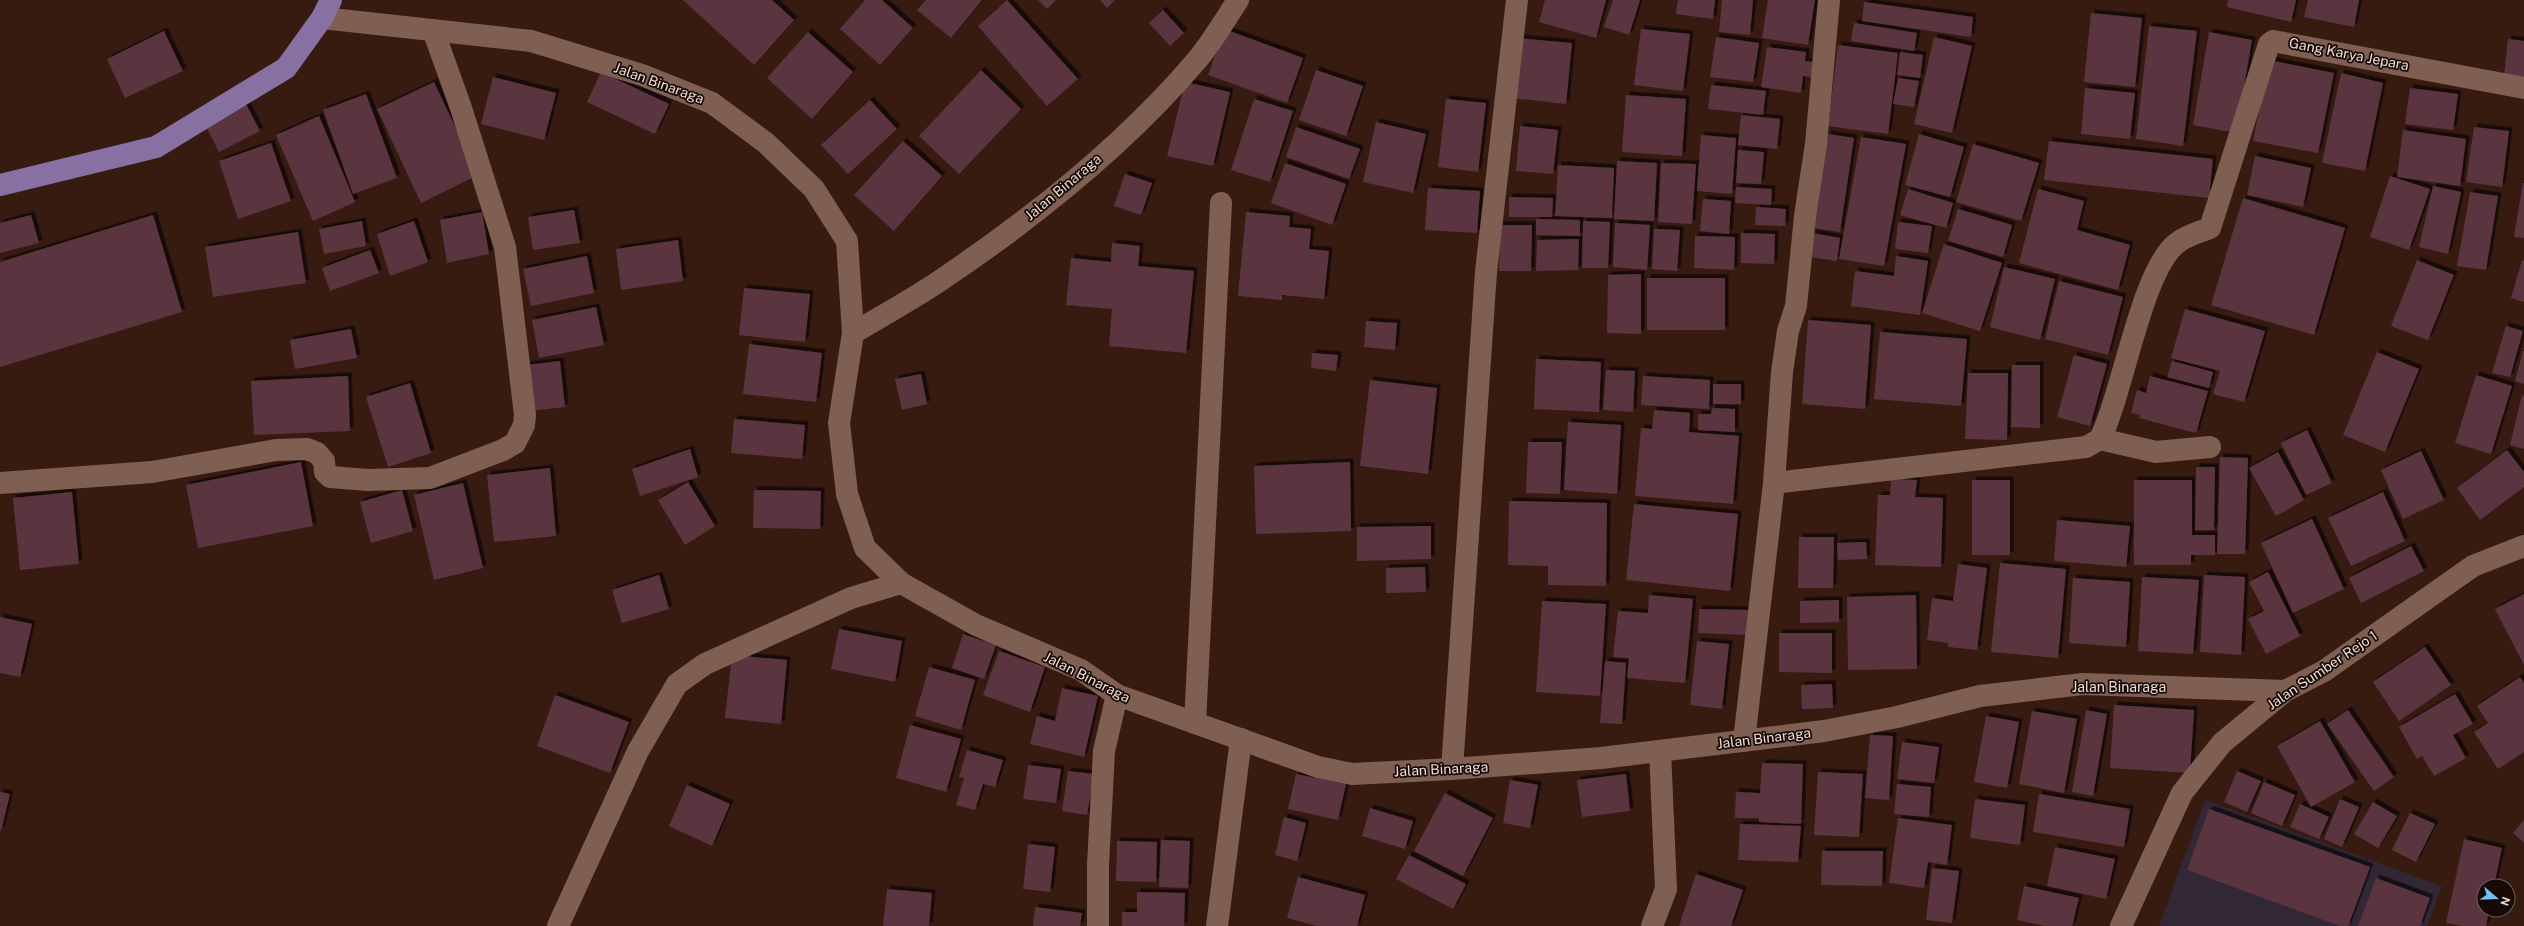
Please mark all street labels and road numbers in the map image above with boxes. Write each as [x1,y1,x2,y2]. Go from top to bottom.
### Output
street label: Gang Karya Jepara [2288,35,2410,73]
street label: Jalan Binaraga [612,59,706,107]
street label: Jalan Binaraga [1022,150,1104,224]
street label: Jalan Sumber Rejo 1 [2264,627,2380,713]
street label: Jalan Binaraga [1041,648,1133,706]
street label: Jalan Binaraga [2072,679,2166,695]
street label: Jalan Binaraga [1716,724,1812,752]
street label: Jalan Binaraga [1393,759,1489,779]

